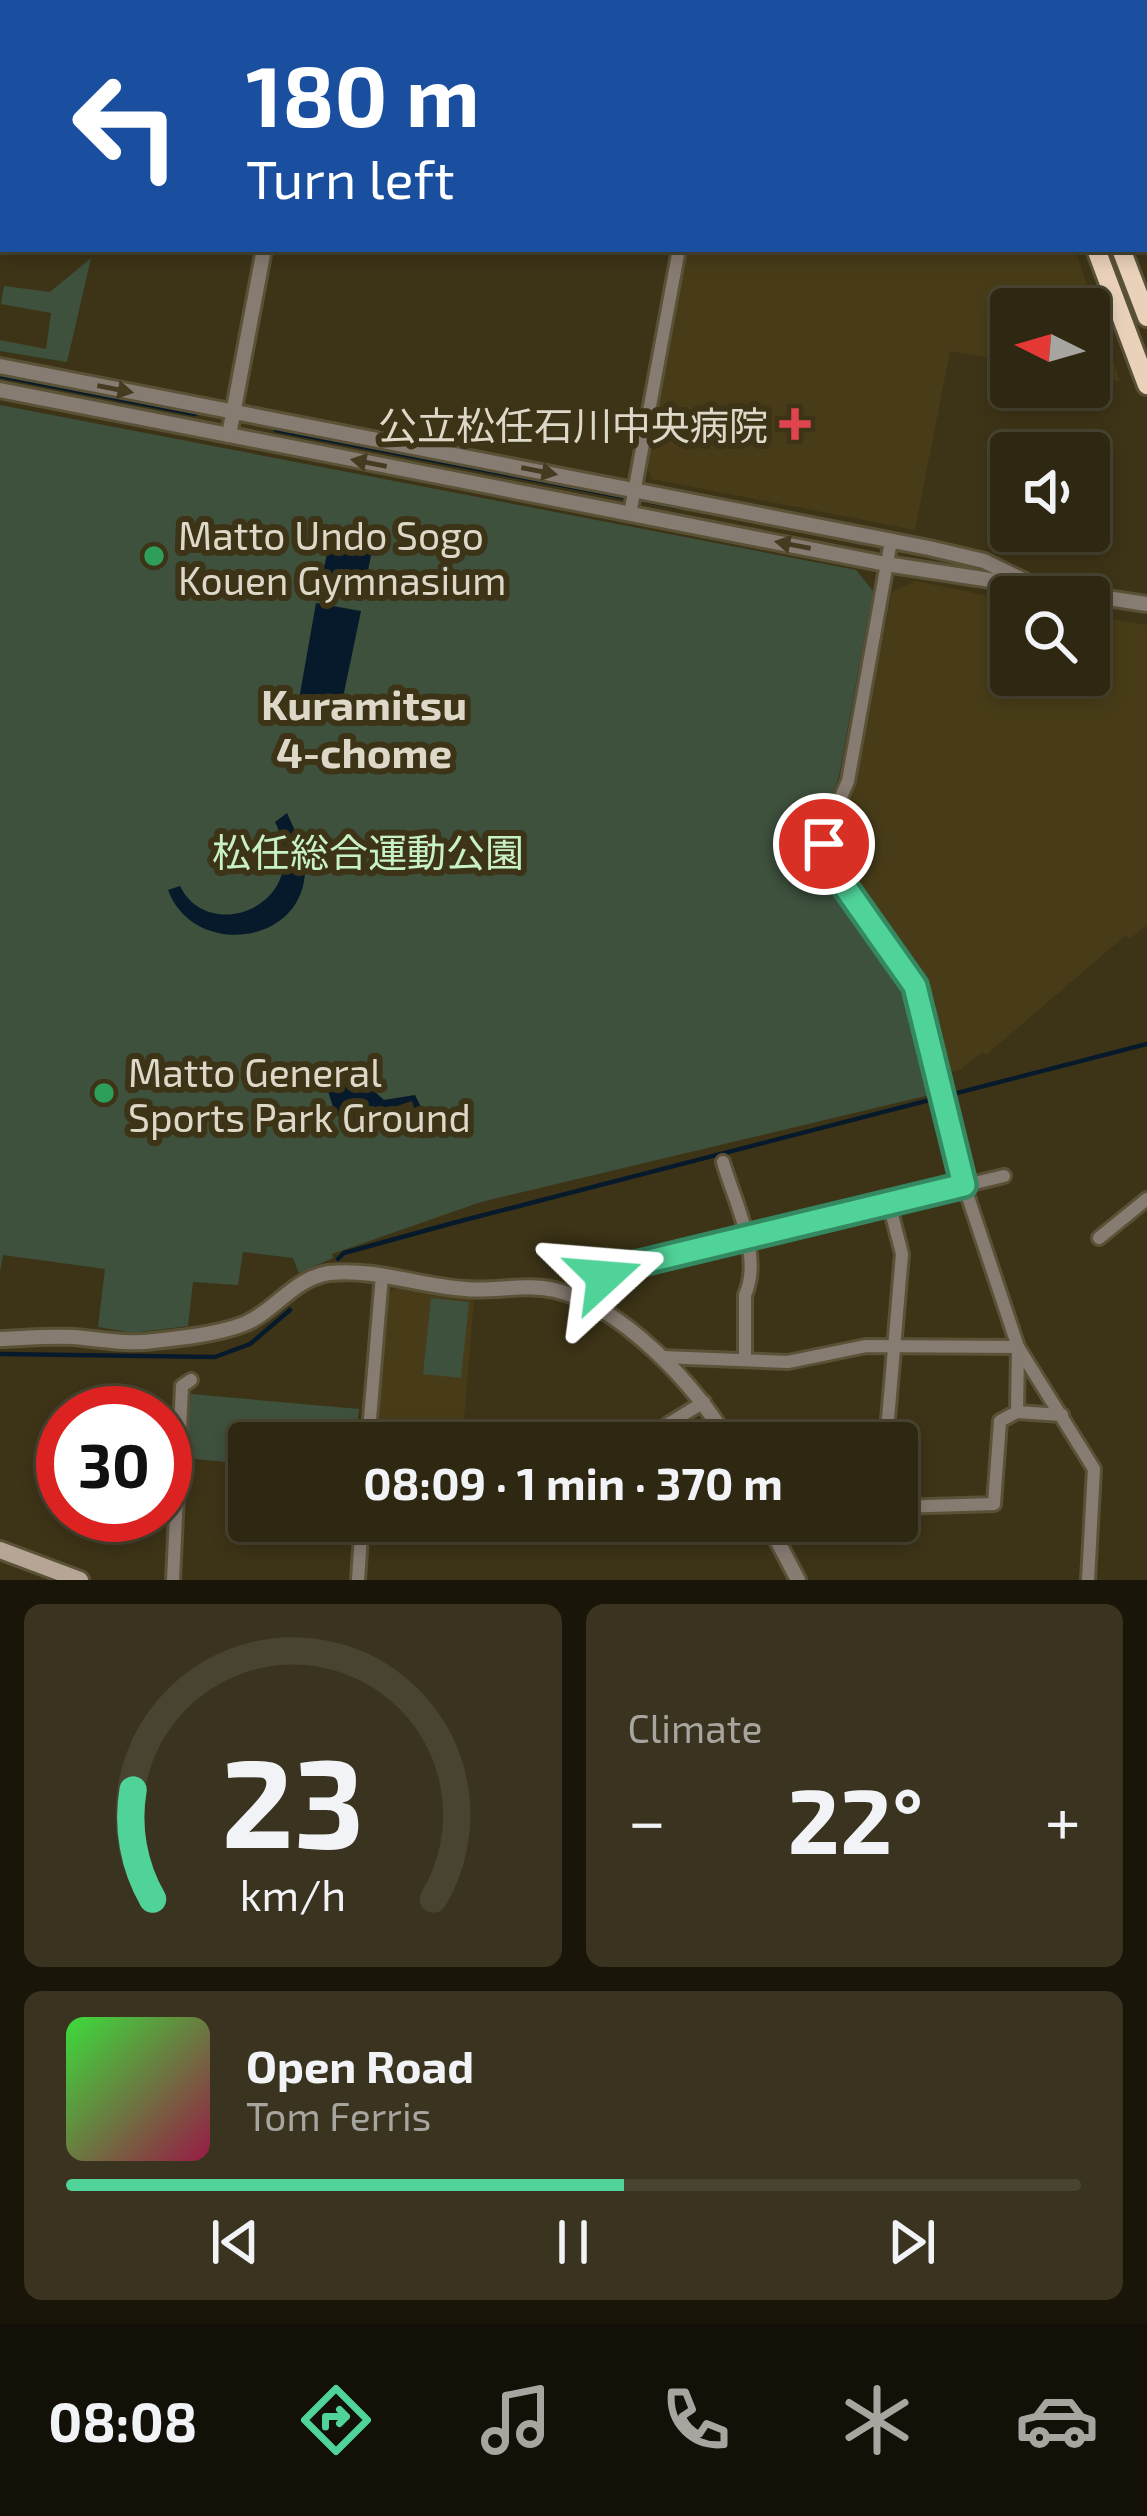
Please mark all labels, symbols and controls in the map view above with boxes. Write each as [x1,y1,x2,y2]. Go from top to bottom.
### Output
text: 180 m [246,43,480,144]
icon: left [48,48,204,204]
text: Turn left [246,145,455,210]
north arrow [990,288,1110,408]
map controls [990,288,1110,696]
one-way arrow [96,380,134,399]
place label: 公立松任石川中央病院 [378,401,768,448]
marker: 公立松任石川中央病院 [779,408,811,440]
button: sound [990,432,1110,552]
one-way arrow [350,453,388,472]
one-way arrow [521,462,558,481]
place label: Matto Undo Sogo Kouen Gymnasium [178,511,506,603]
one-way arrow [774,535,812,554]
marker: Matto Undo Sogo Kouen Gymnasium [141,543,167,569]
button: search [990,576,1110,696]
district label: Kuramitsu 4-chome [261,678,467,776]
pin [773,793,875,895]
icon: arrive [791,811,857,877]
park label: 松任総合運動公園 [212,828,524,875]
place label: Matto General Sports Park Ground [128,1048,471,1140]
marker: Matto General Sports Park Ground [91,1080,117,1106]
position arrow [541,1214,667,1340]
speed limit sign: 30 [36,1386,192,1542]
text: 08:09 · 1 min · 370 m [363,1455,783,1509]
text: Climate [628,1704,762,1751]
text: 23 [221,1723,364,1873]
text: 22° [788,1764,923,1872]
text: − [628,1779,666,1858]
text: + [1045,1779,1081,1858]
text: km/h [239,1867,346,1919]
text: Open Road [246,2038,474,2092]
text: Tom Ferris [246,2092,431,2139]
icon: previous [202,2209,268,2275]
icon: pause [540,2209,606,2275]
icon: next [879,2209,945,2275]
icon: directions [294,2378,378,2462]
icon: music [474,2378,558,2462]
icon: phone [654,2378,738,2462]
icon: climate [835,2378,919,2462]
icon: car [1015,2378,1099,2462]
text: 08:08 [48,2388,197,2453]

